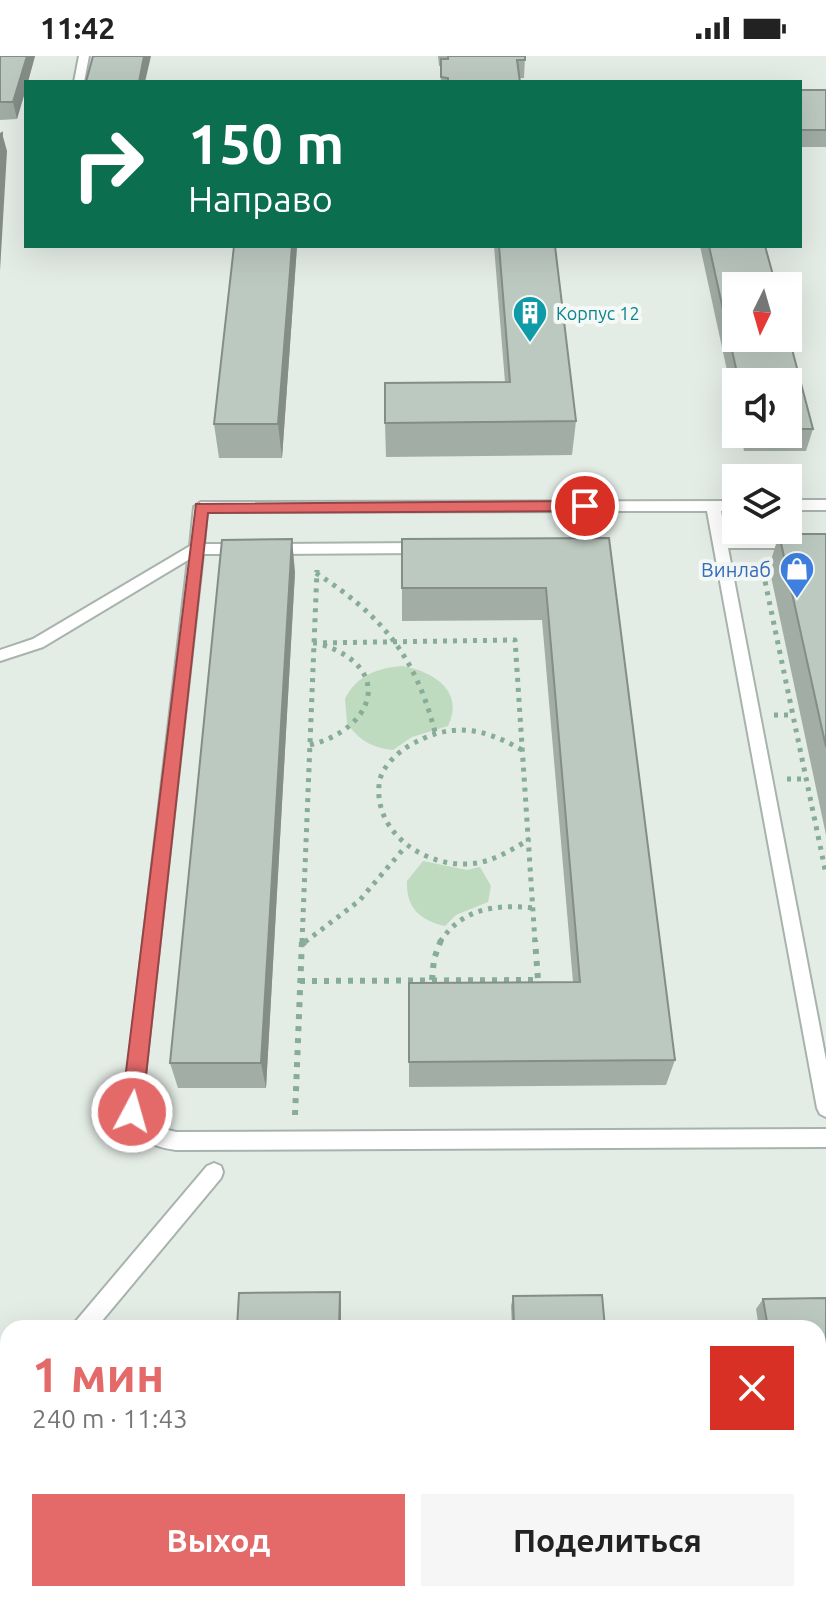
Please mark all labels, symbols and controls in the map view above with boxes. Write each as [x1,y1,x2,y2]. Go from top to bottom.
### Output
text: 11:42 [40,11,115,45]
icon: right [56,112,160,216]
text: 150 m [188,112,344,175]
text: Направо [188,178,333,219]
north arrow [722,272,802,352]
map controls [722,272,802,544]
building icon: Корпус 12 [511,294,549,344]
place label: Корпус 12 [556,303,640,323]
button: sound [722,368,802,448]
button: layers [722,464,802,544]
pin [551,472,619,540]
icon: arrive [563,484,607,528]
shop icon: Винлаб [778,550,816,600]
place label: Винлаб [701,558,771,581]
position arrow [90,1070,174,1154]
button: close [710,1346,794,1430]
text: 1 мин [32,1347,164,1401]
text: 240 m · 11:43 [32,1404,188,1433]
button: Выход [32,1494,405,1586]
button: Поделиться [421,1494,794,1586]

